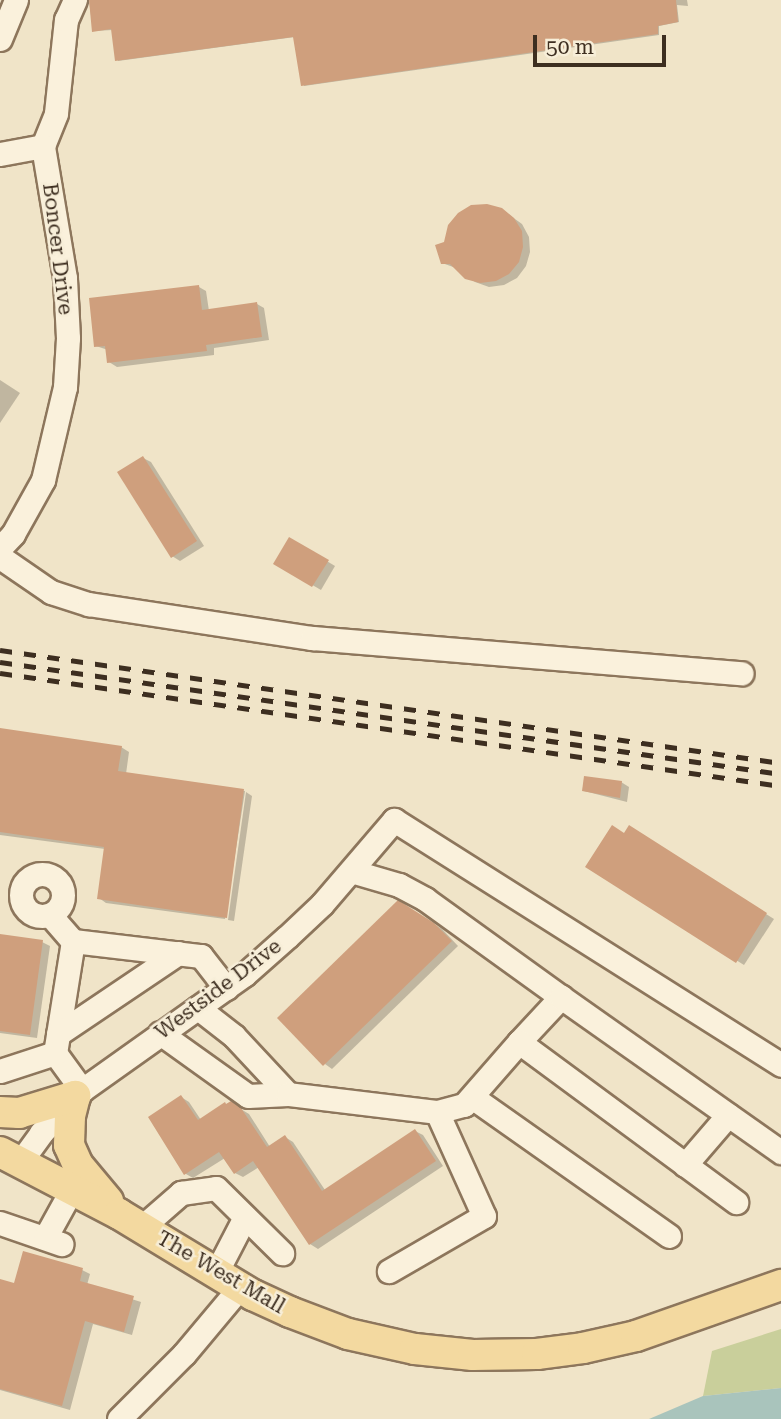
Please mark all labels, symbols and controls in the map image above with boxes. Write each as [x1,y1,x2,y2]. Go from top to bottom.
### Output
scale bar [536,21,669,65]
text: 50 m [546,35,594,59]
street label: Boncer Drive [37,182,79,316]
street label: Westside Drive [150,933,286,1045]
street label: The West Mall [152,1225,290,1319]

